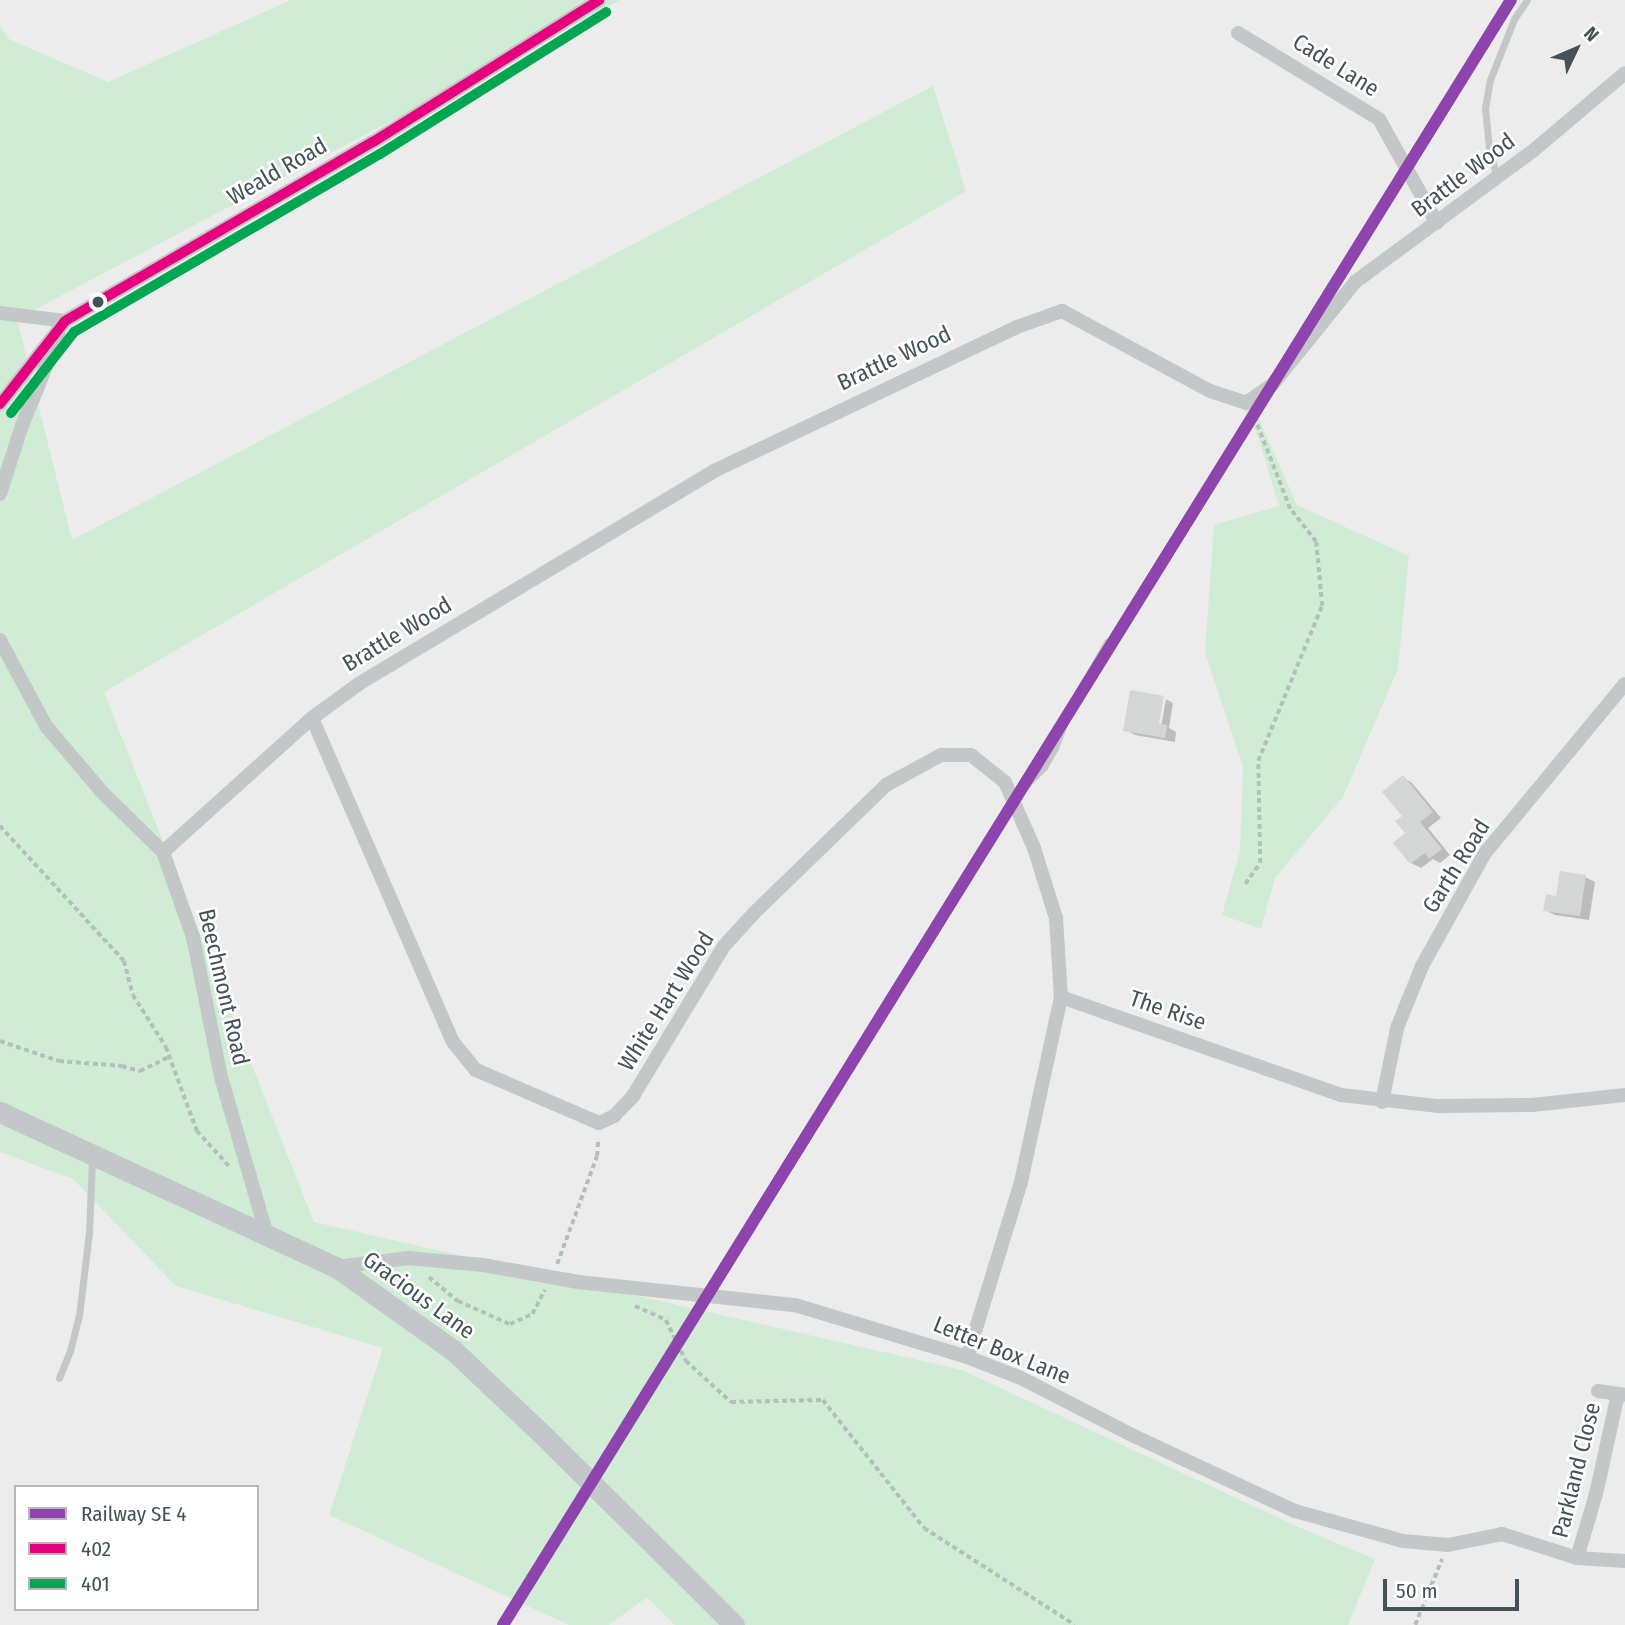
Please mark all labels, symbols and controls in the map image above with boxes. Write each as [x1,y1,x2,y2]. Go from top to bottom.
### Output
north arrow [1541,14,1611,84]
text: N [1579,22,1604,46]
street label: Cade Lane [1288,28,1384,102]
street label: Brattle Wood [1406,127,1520,223]
street label: Weald Road [222,131,332,211]
unlabelled marker [91,295,105,309]
street label: Brattle Wood [833,320,955,396]
street label: Brattle Wood [338,591,456,677]
street label: Garth Road [1416,814,1496,918]
street label: Beechmont Road [193,906,255,1068]
street label: White Hart Wood [612,926,720,1076]
street label: The Rise [1126,984,1210,1036]
street label: Gracious Lane [358,1245,480,1345]
street label: Letter Box Lane [929,1310,1075,1390]
street label: Parkland Close [1546,1399,1606,1541]
legend [14,1485,259,1611]
text: Railway SE 4 [81,1501,186,1527]
text: 402 [81,1536,111,1562]
scale bar [1387,1566,1524,1610]
text: 401 [81,1571,110,1597]
text: 50 m [1396,1578,1438,1604]

